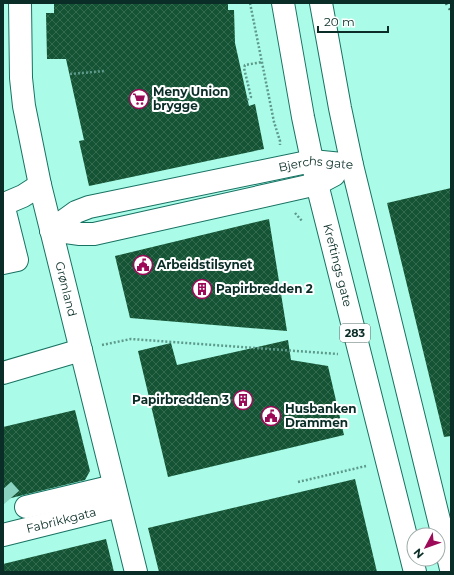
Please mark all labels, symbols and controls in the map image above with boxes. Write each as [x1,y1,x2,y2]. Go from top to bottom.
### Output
scale bar [318,8,388,34]
text: 20 m [324,14,355,29]
place label: Meny Union brygge [153,84,228,113]
supermarket icon: Meny Union brygge [128,88,150,110]
street label: Bjerchs gate [277,153,354,175]
street label: Kreftings gate [320,222,356,308]
public building icon: Arbeidstilsynet [132,254,154,276]
place label: Arbeidstilsynet [156,257,253,272]
street label: Grønland [52,260,80,318]
building icon: Papirbredden 2 [191,278,213,300]
place label: Papirbredden 2 [216,281,313,296]
road number: 283 [340,324,370,342]
building icon: Papirbredden 3 [232,389,254,411]
place label: Papirbredden 3 [132,392,229,407]
place label: Husbanken Drammen [285,401,357,430]
public building icon: Husbanken Drammen [260,405,282,427]
street label: Fabrikkgata [24,504,98,536]
north arrow [406,527,446,567]
text: N [410,546,427,562]

